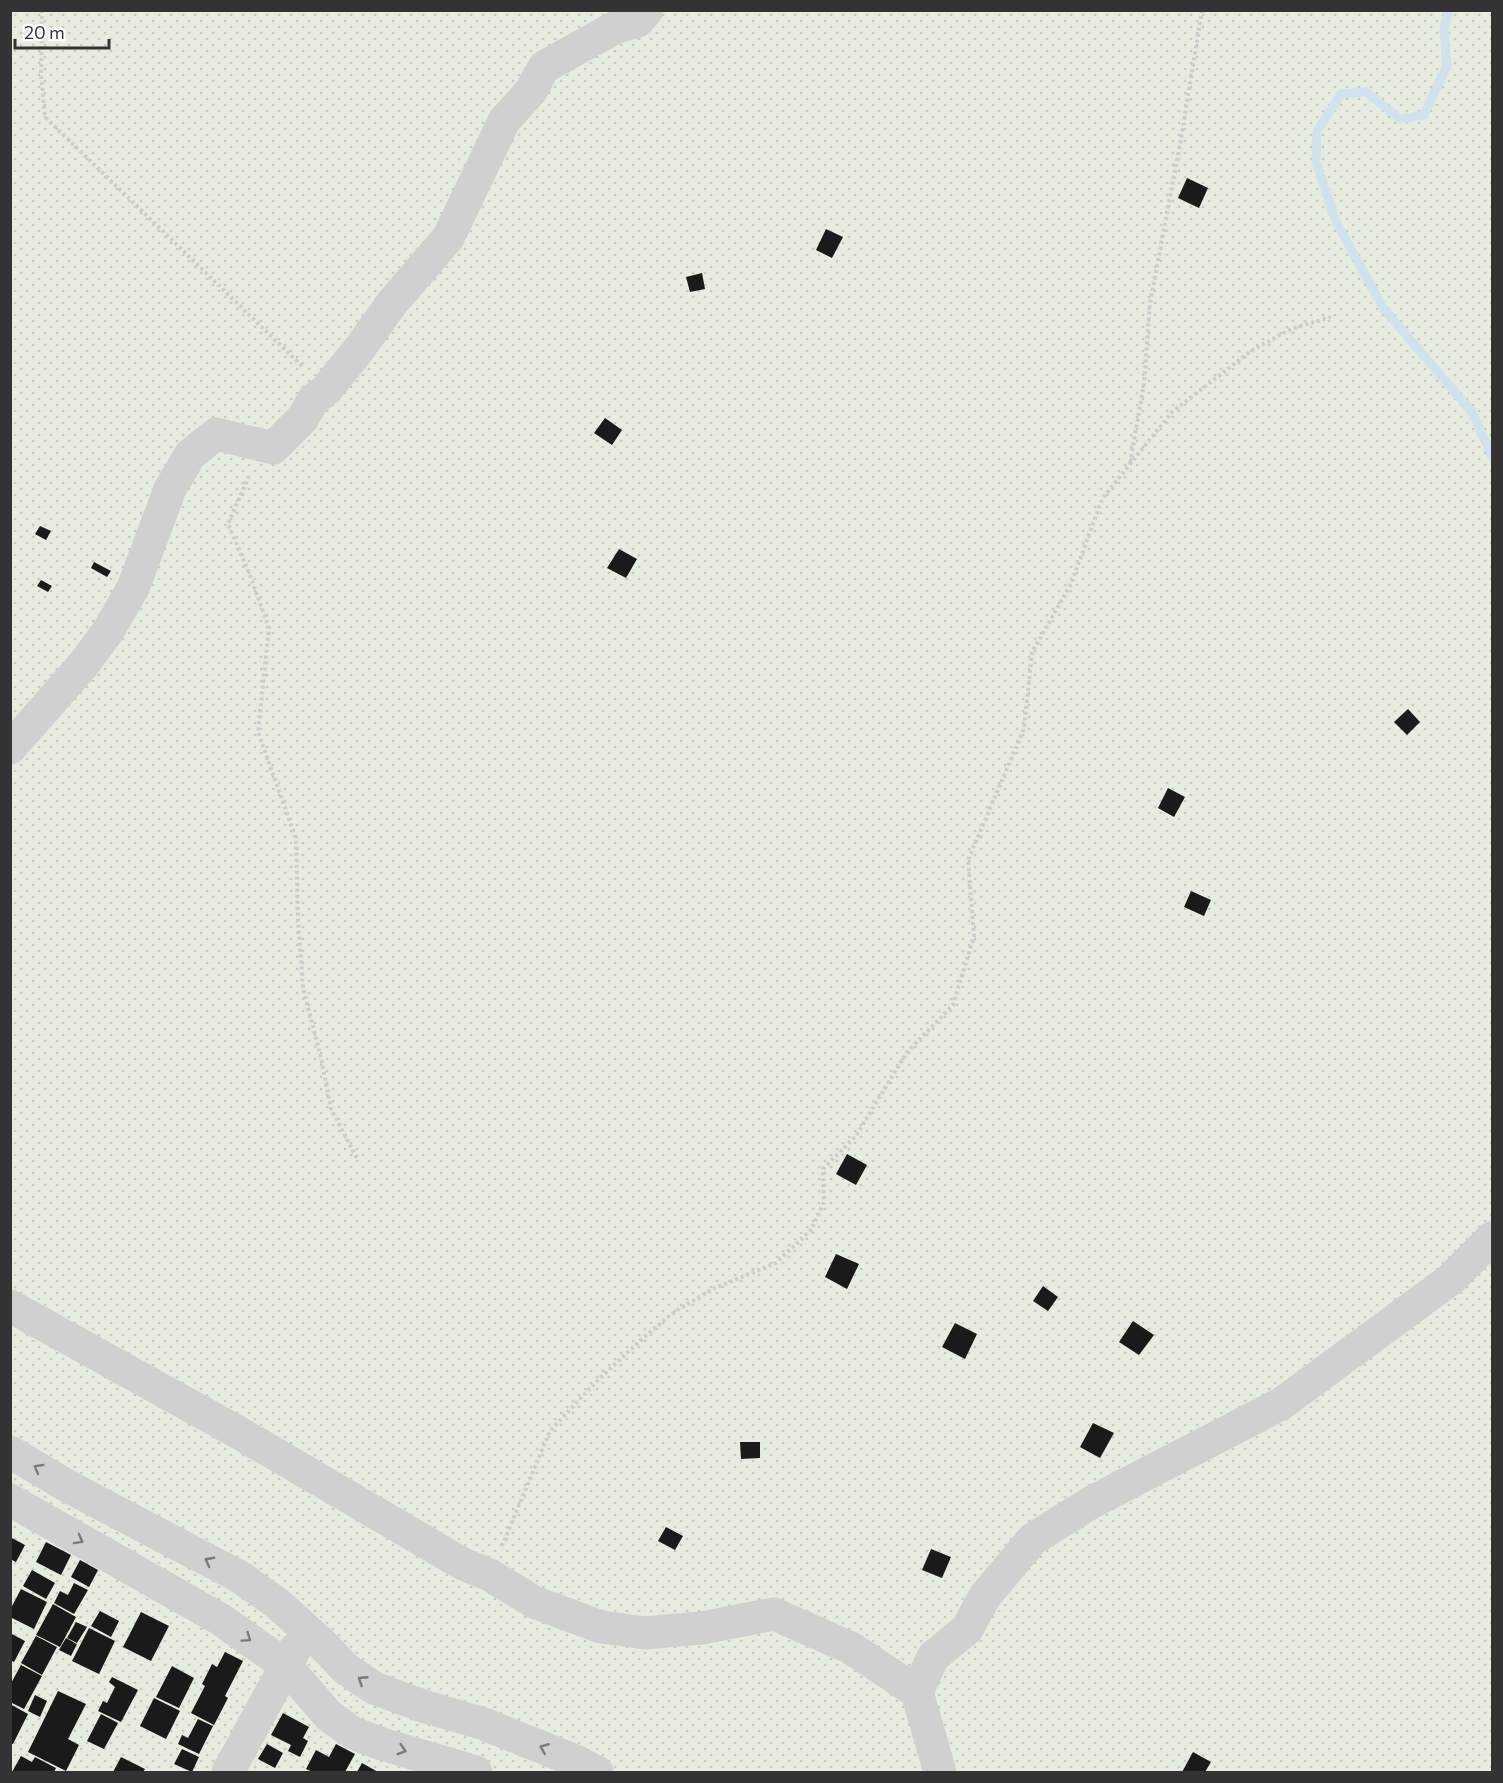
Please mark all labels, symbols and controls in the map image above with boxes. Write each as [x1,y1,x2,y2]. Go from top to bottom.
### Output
scale bar [15,12,110,50]
text: 20 m [24,21,65,43]
one-way arrow [34,1464,44,1475]
one-way arrow [73,1533,83,1544]
one-way arrow [205,1557,215,1568]
one-way arrow [241,1631,252,1642]
one-way arrow [358,1676,369,1687]
one-way arrow [396,1743,407,1755]
one-way arrow [539,1743,550,1755]

